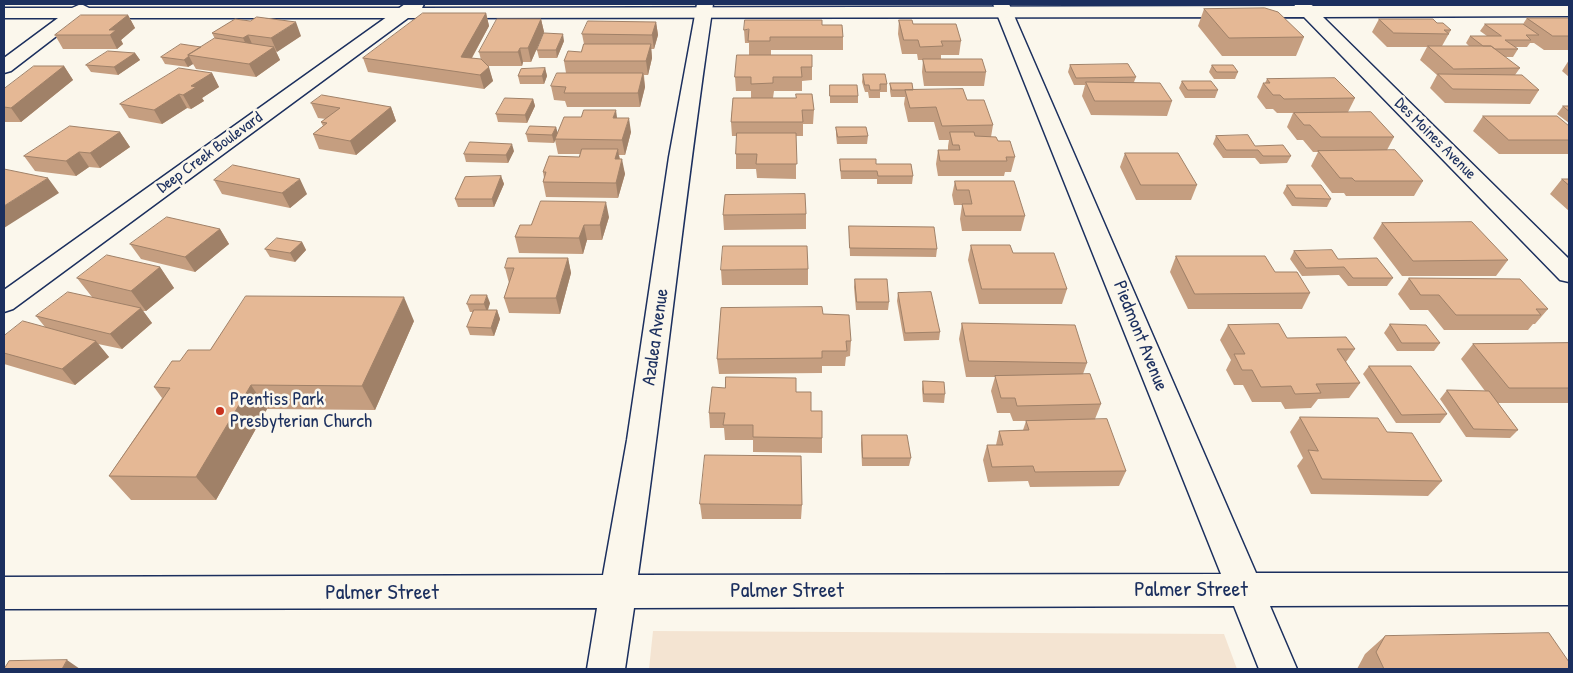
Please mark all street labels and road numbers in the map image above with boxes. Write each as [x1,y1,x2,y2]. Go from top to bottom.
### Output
street label: Des Moines Avenue [1390,94,1480,184]
street label: Deep Creek Boulevard [154,108,266,198]
street label: Piedmont Avenue [1108,278,1172,394]
street label: Azalea Avenue [638,287,674,387]
street label: Palmer Street [1134,577,1248,603]
street label: Palmer Street [730,578,844,604]
street label: Palmer Street [325,580,439,606]

